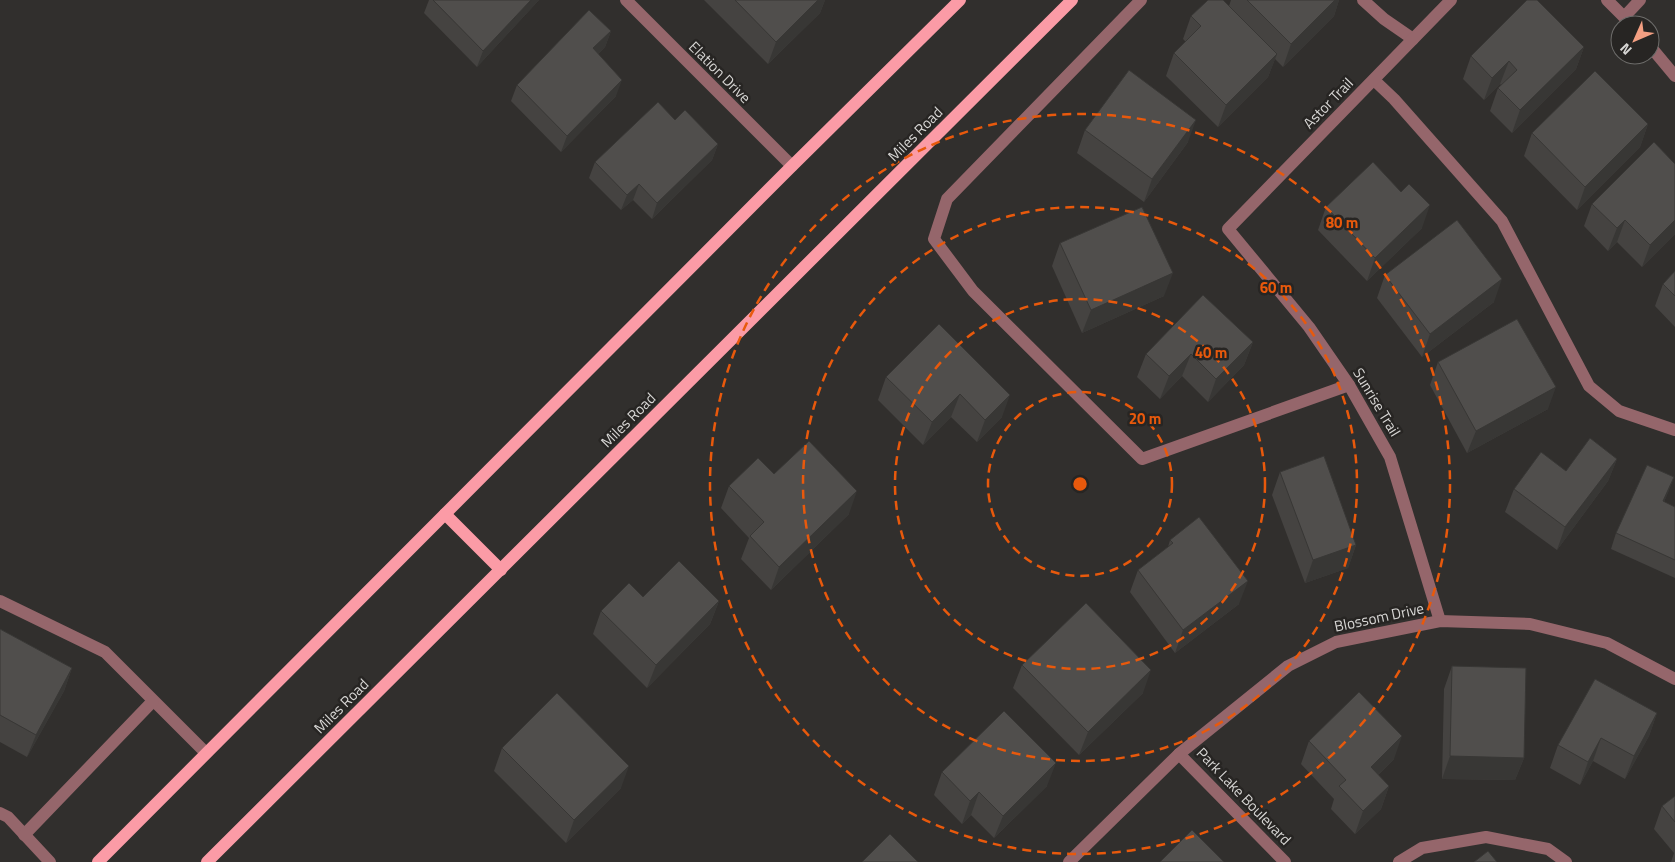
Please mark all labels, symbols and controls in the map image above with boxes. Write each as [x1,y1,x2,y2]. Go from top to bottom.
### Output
north arrow [1610,15,1660,65]
street label: Elation Drive [684,36,756,108]
text: N [1615,39,1636,60]
street label: Astor Trail [1298,72,1358,134]
street label: Miles Road [882,101,948,167]
text: 80 m [1326,211,1358,234]
text: 60 m [1260,276,1292,299]
text: 40 m [1195,341,1227,364]
street label: Sunrise Trail [1347,363,1407,441]
street label: Miles Road [595,387,661,453]
text: 20 m [1129,407,1161,430]
centre of rings [1071,475,1089,493]
street label: Blossom Drive [1332,596,1426,638]
street label: Miles Road [308,673,374,739]
street label: Park Lake Boulevard [1191,742,1297,850]

